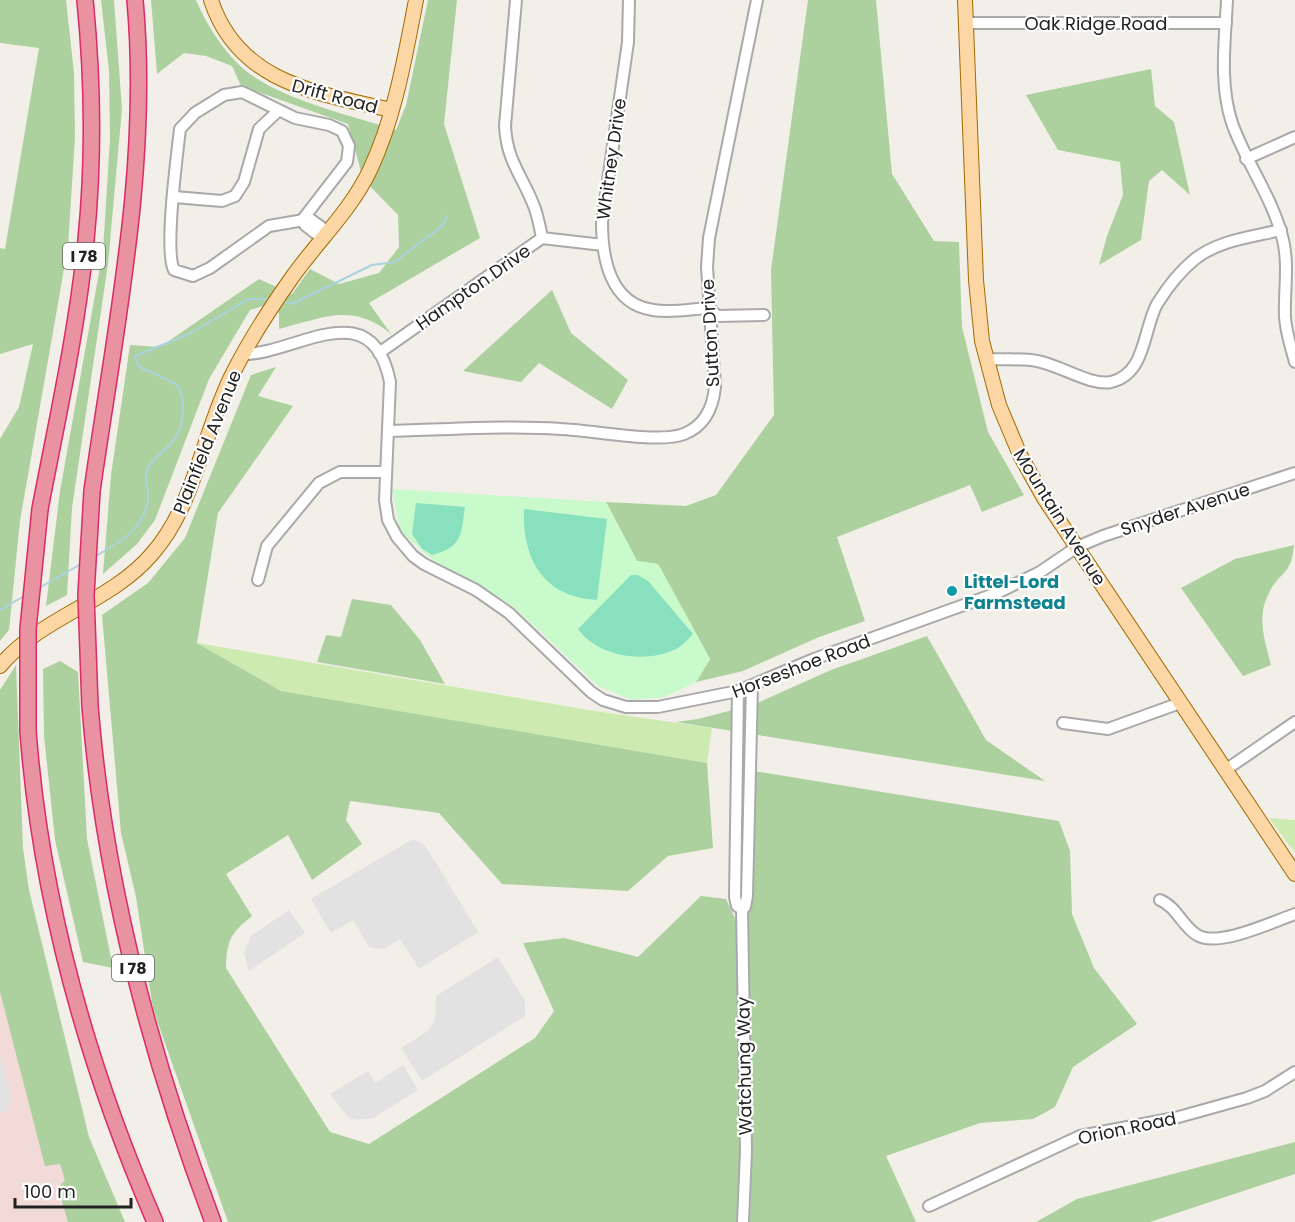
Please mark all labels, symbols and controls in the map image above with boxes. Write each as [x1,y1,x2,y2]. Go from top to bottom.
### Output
street label: Oak Ridge Road [1025,11,1167,36]
street label: Drift Road [289,73,381,119]
street label: Whitney Drive [590,96,632,222]
street label: Hampton Drive [411,238,535,336]
road number: I 78 [63,243,105,269]
street label: Sutton Drive [695,278,725,388]
street label: Plainfield Avenue [167,366,247,518]
street label: Mountain Avenue [1008,444,1112,590]
street label: Snyder Avenue [1117,476,1253,542]
place label: Littel-Lord Farmstead [964,569,1066,615]
marker: Littel-Lord Farmstead [945,584,959,598]
street label: Horseshoe Road [728,628,874,704]
road number: I 78 [112,955,154,981]
street label: Watchung Way [730,996,758,1136]
street label: Orion Road [1076,1105,1178,1151]
scale bar [15,1171,130,1209]
text: 100 m [24,1179,76,1204]

